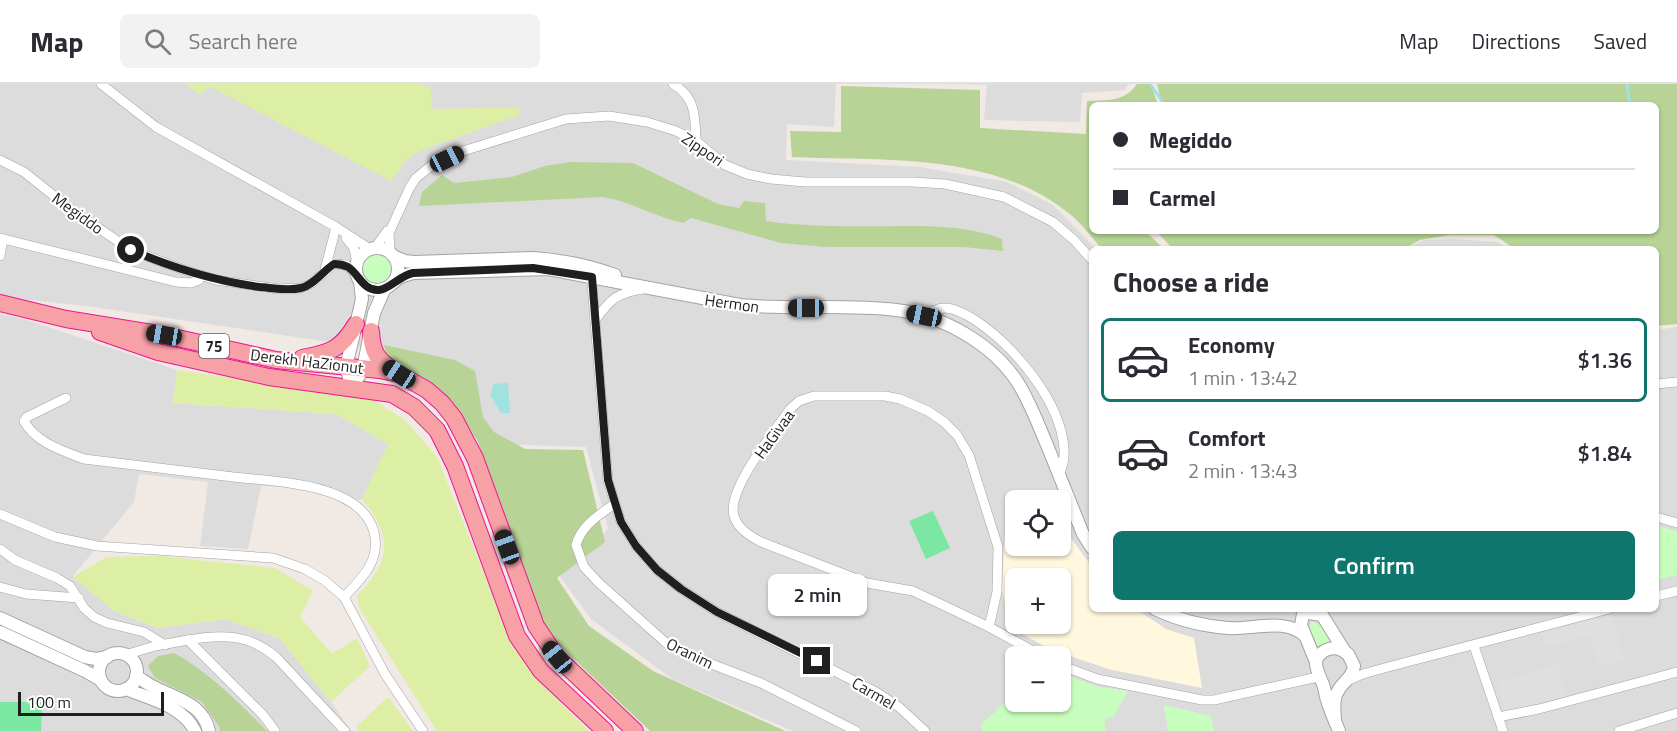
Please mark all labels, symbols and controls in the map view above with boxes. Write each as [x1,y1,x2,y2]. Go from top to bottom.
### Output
search box [120,14,540,68]
text: Map [30,20,84,63]
text: Search here [189,24,298,58]
icon: search [141,25,174,58]
text: Map [1399,25,1439,57]
text: Directions [1472,25,1561,57]
text: Saved [1594,25,1647,57]
text: Megiddo [1149,123,1232,157]
street label: Zippori [677,126,729,172]
car [427,143,467,175]
text: Carmel [1149,181,1216,215]
street label: Megiddo [47,186,109,240]
route start [117,236,144,263]
text: Choose a ride [1113,261,1269,302]
street label: Hermon [703,287,761,319]
car [788,299,824,317]
car [905,303,943,329]
car [145,323,183,347]
text: Economy [1188,328,1275,362]
icon: car [1116,333,1170,387]
road number: 75 [199,334,229,358]
street label: Derekh HaZionut [249,342,365,380]
text: $1.36 [1577,343,1632,377]
car [379,357,419,391]
text: 1 min · 13:42 [1188,362,1298,393]
street label: HaGivaa [748,404,800,464]
text: Comfort [1188,421,1266,455]
icon: car [1116,426,1170,480]
text: $1.84 [1577,436,1632,470]
text: 2 min · 13:43 [1188,455,1298,486]
map controls [1005,490,1071,712]
button: locate [1005,490,1071,556]
car [492,527,522,567]
button: Confirm [1113,531,1635,600]
button: + [1005,568,1071,634]
callout: 2 min [768,574,866,616]
text: 2 min [793,579,842,610]
street label: Oranim [662,631,718,675]
car [539,637,575,677]
button: − [1005,646,1071,712]
route end [803,647,830,674]
street label: Carmel [847,671,901,715]
scale bar [18,689,164,716]
text: 100 m [27,690,71,714]

